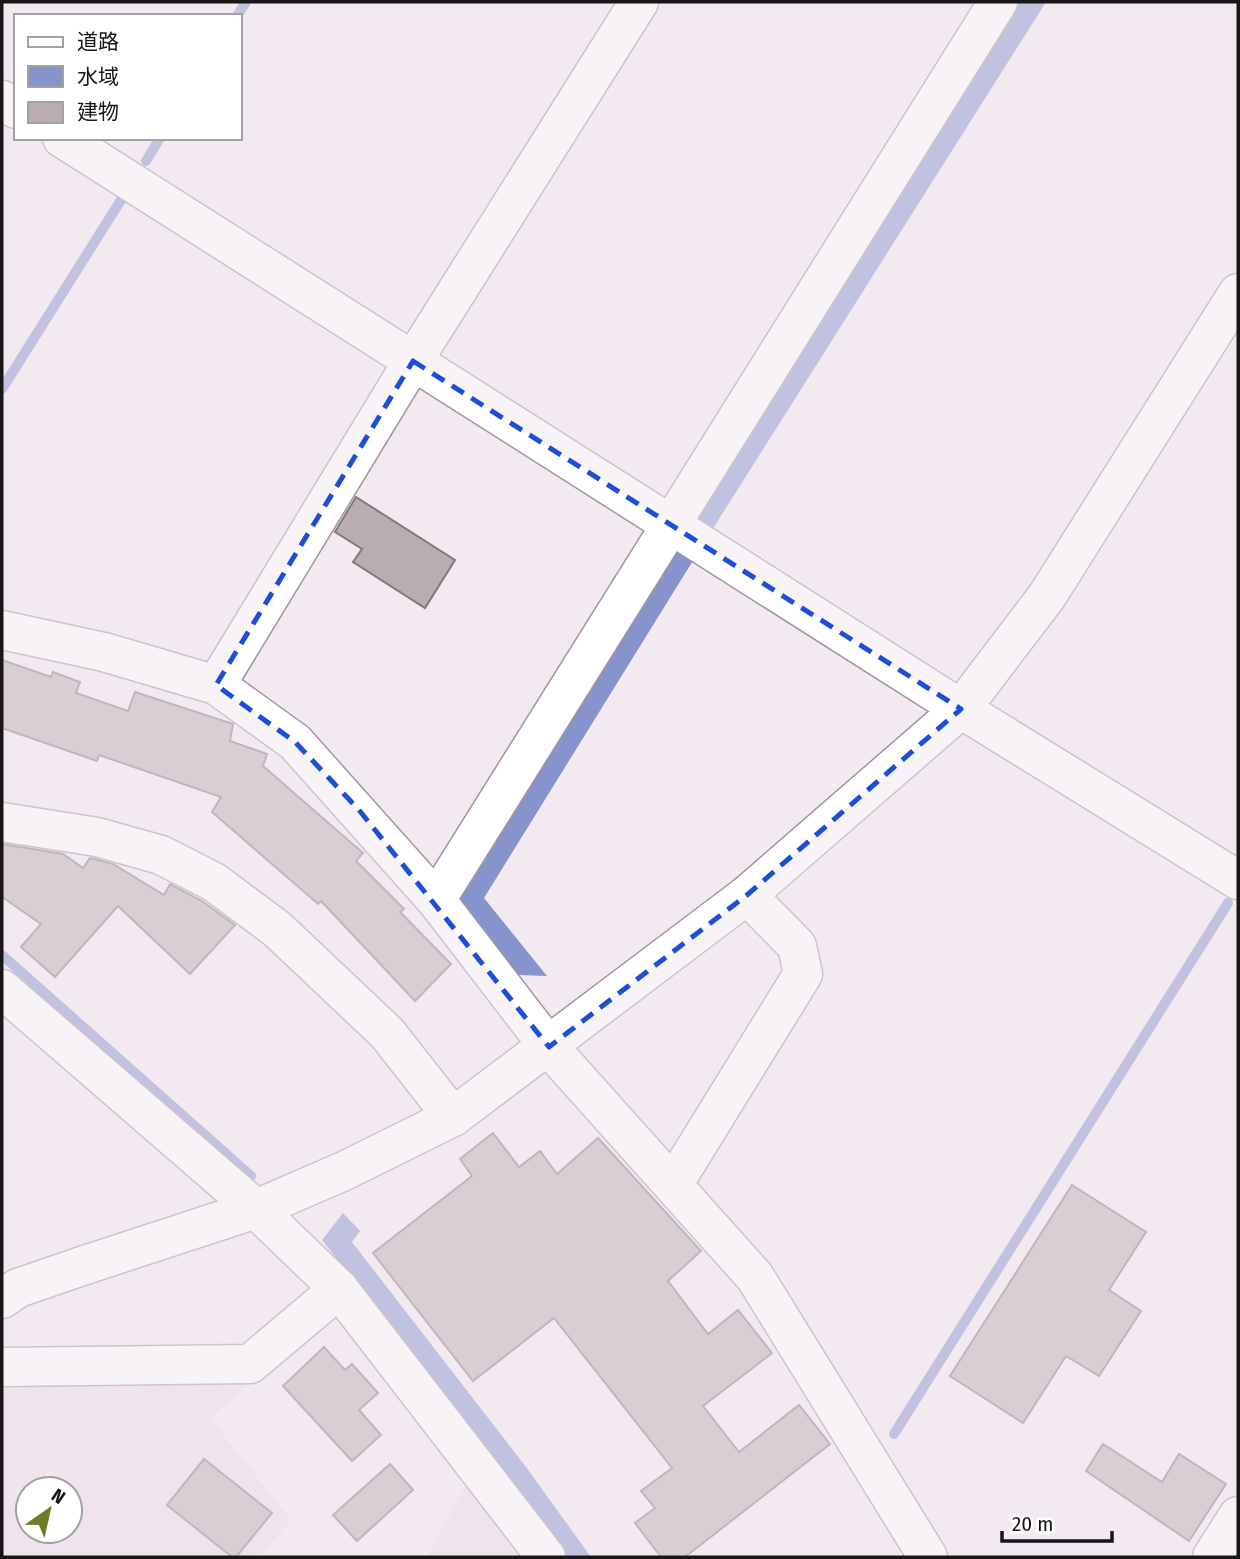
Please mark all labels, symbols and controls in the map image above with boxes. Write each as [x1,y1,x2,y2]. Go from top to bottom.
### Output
legend [14,14,242,140]
text: 道路 [77,29,119,55]
text: 水域 [77,64,119,90]
text: 建物 [77,99,119,125]
north arrow [14,1475,84,1545]
text: N [47,1484,69,1509]
scale bar [1002,1500,1112,1544]
text: 20 m [1012,1511,1053,1537]

